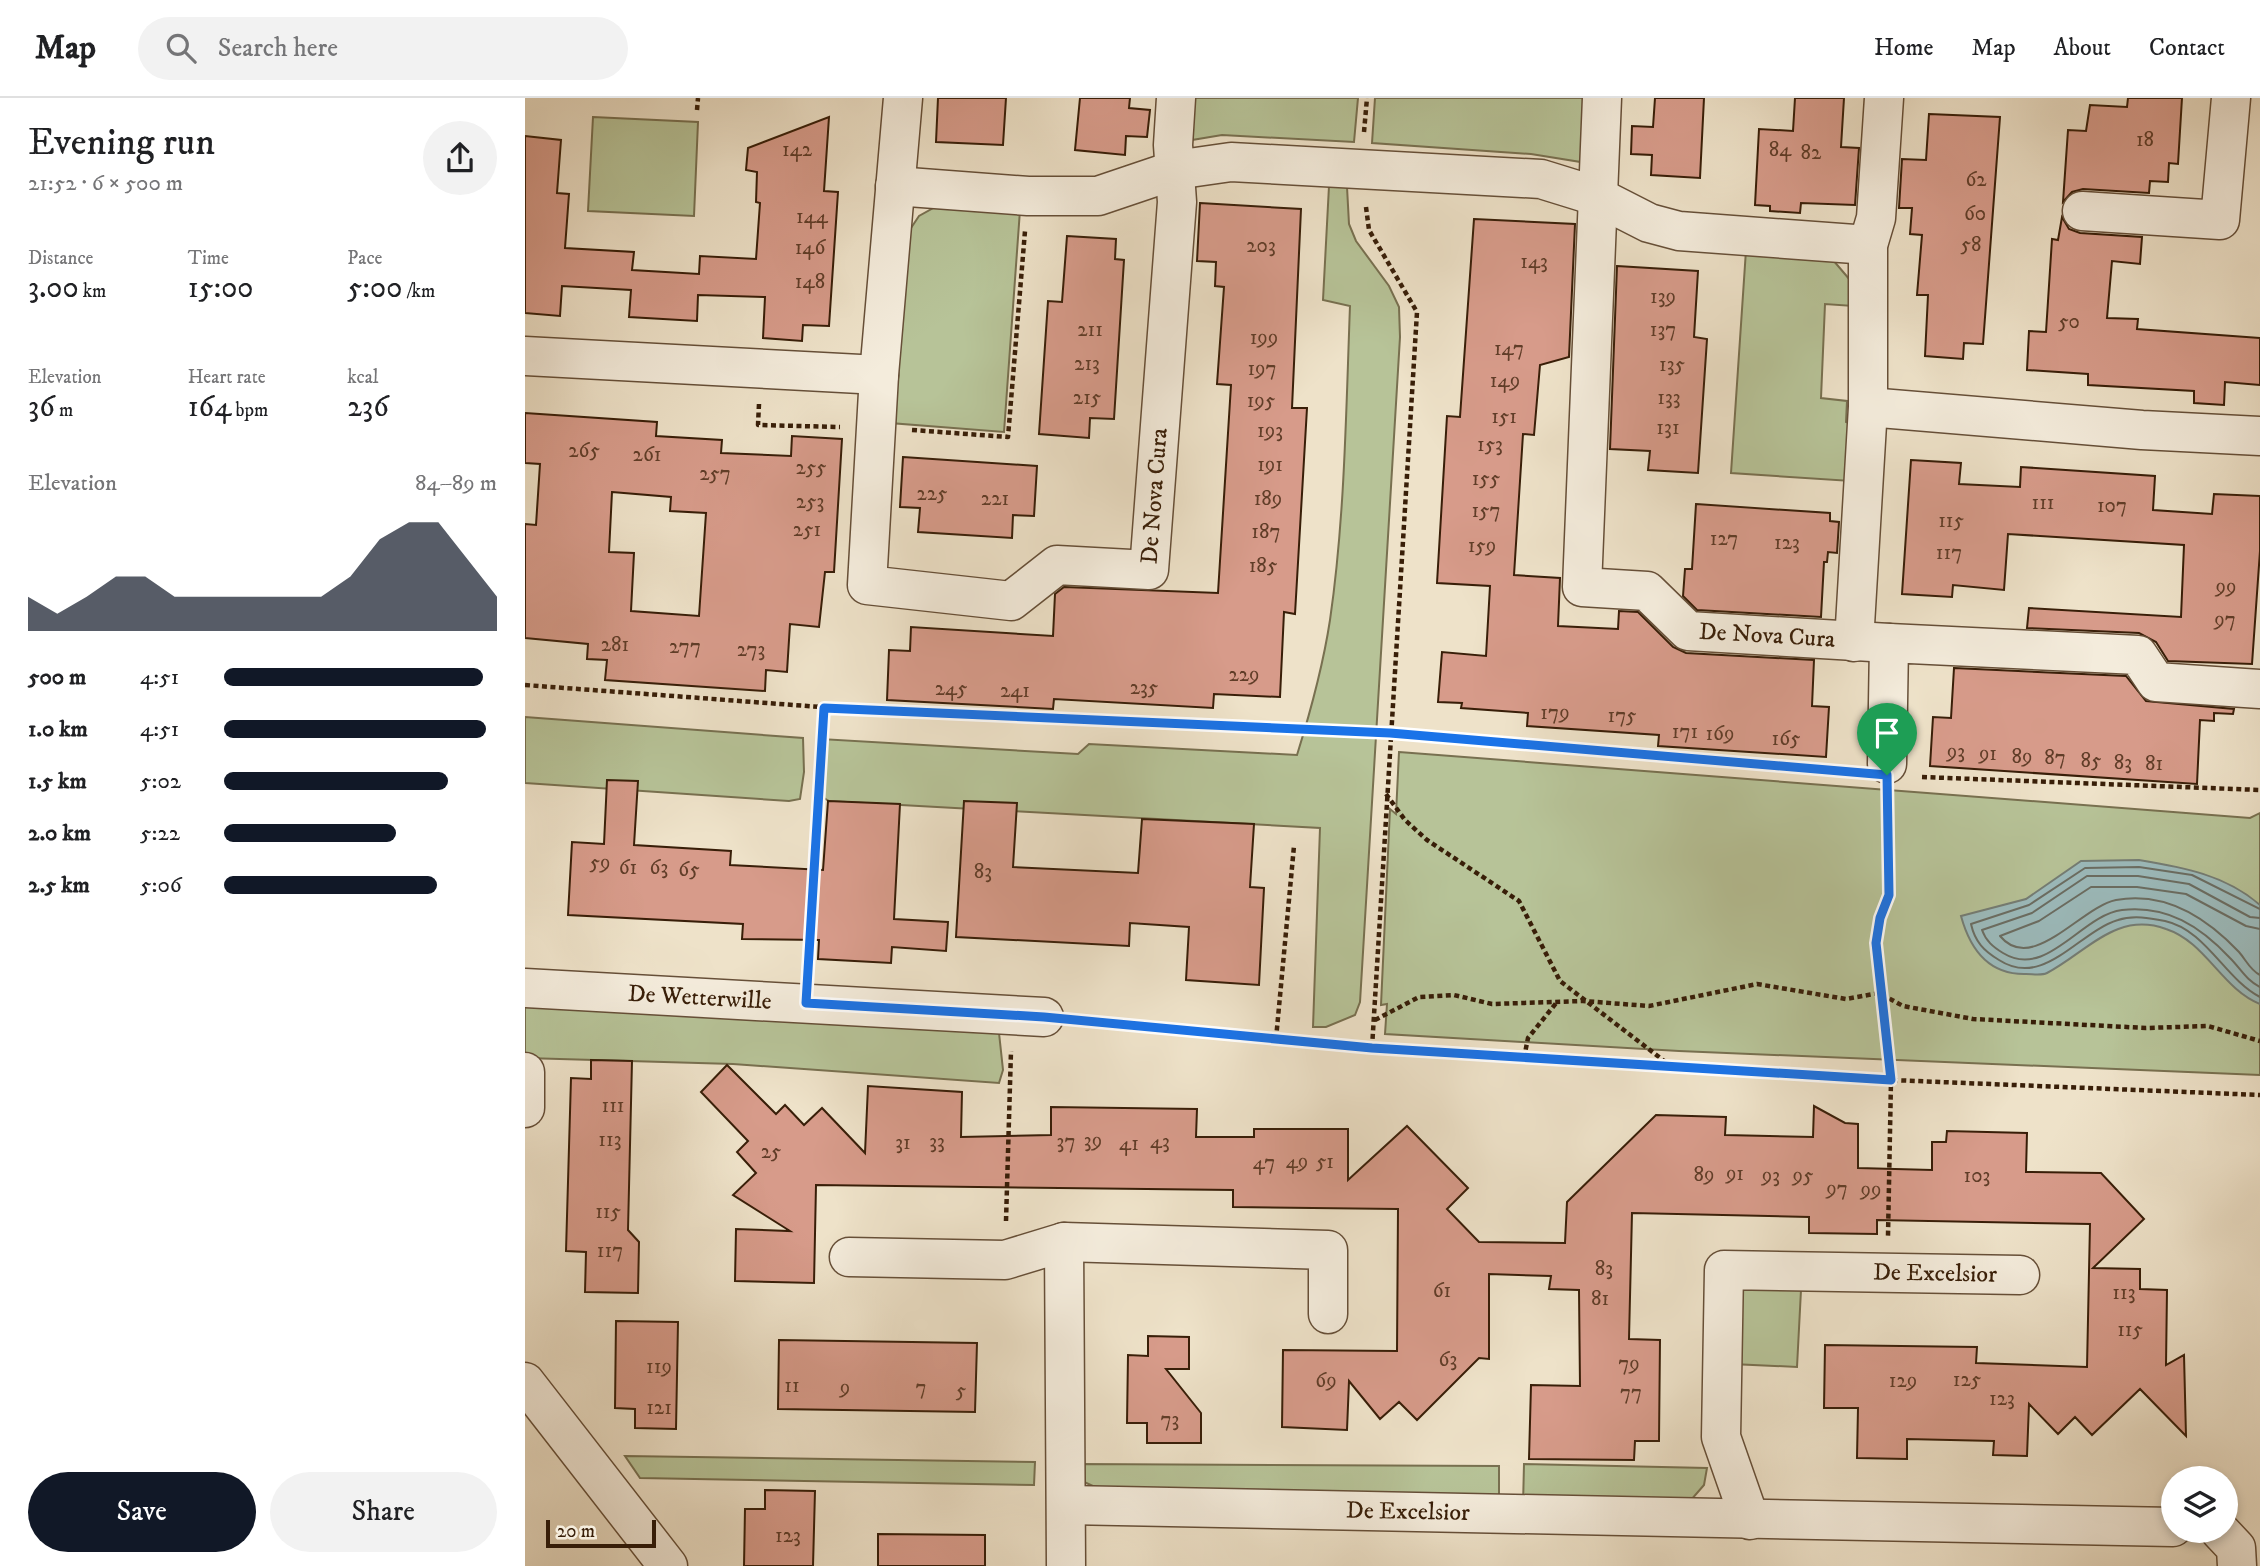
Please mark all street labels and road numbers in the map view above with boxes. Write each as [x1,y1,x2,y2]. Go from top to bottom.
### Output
street label: De Nova Cura [1134,426,1175,565]
street label: De Nova Cura [1698,617,1837,655]
street label: De Wetterwille [627,979,773,1017]
street label: De Excelsior [1873,1258,1997,1290]
street label: De Excelsior [1346,1496,1470,1528]

